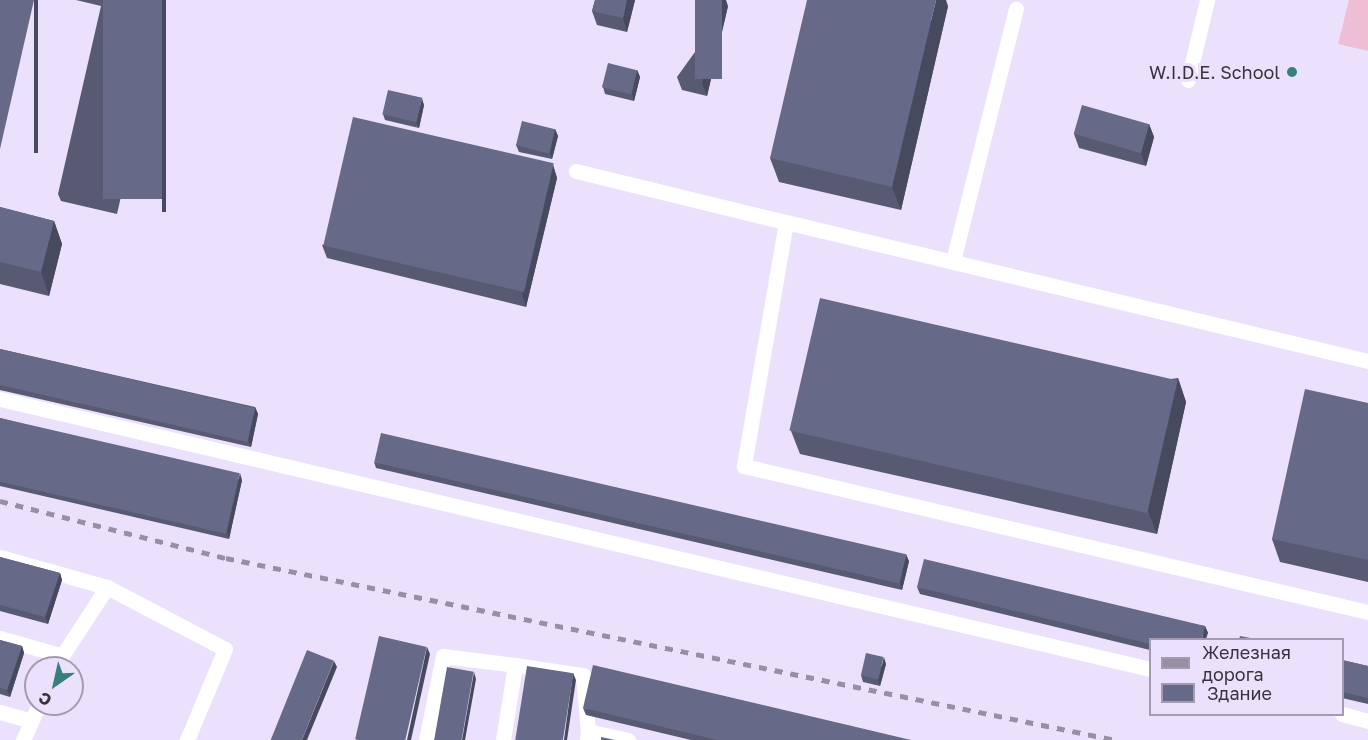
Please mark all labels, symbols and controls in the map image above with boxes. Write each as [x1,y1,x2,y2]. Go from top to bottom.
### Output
place label: W.I.D.E. School [1149,61,1280,83]
marker: W.I.D.E. School [1285,65,1299,79]
legend [1149,638,1344,716]
text: Железная дорога [1202,641,1291,685]
north arrow [24,656,84,716]
text: Здание [1207,682,1272,704]
text: С [35,688,55,711]

